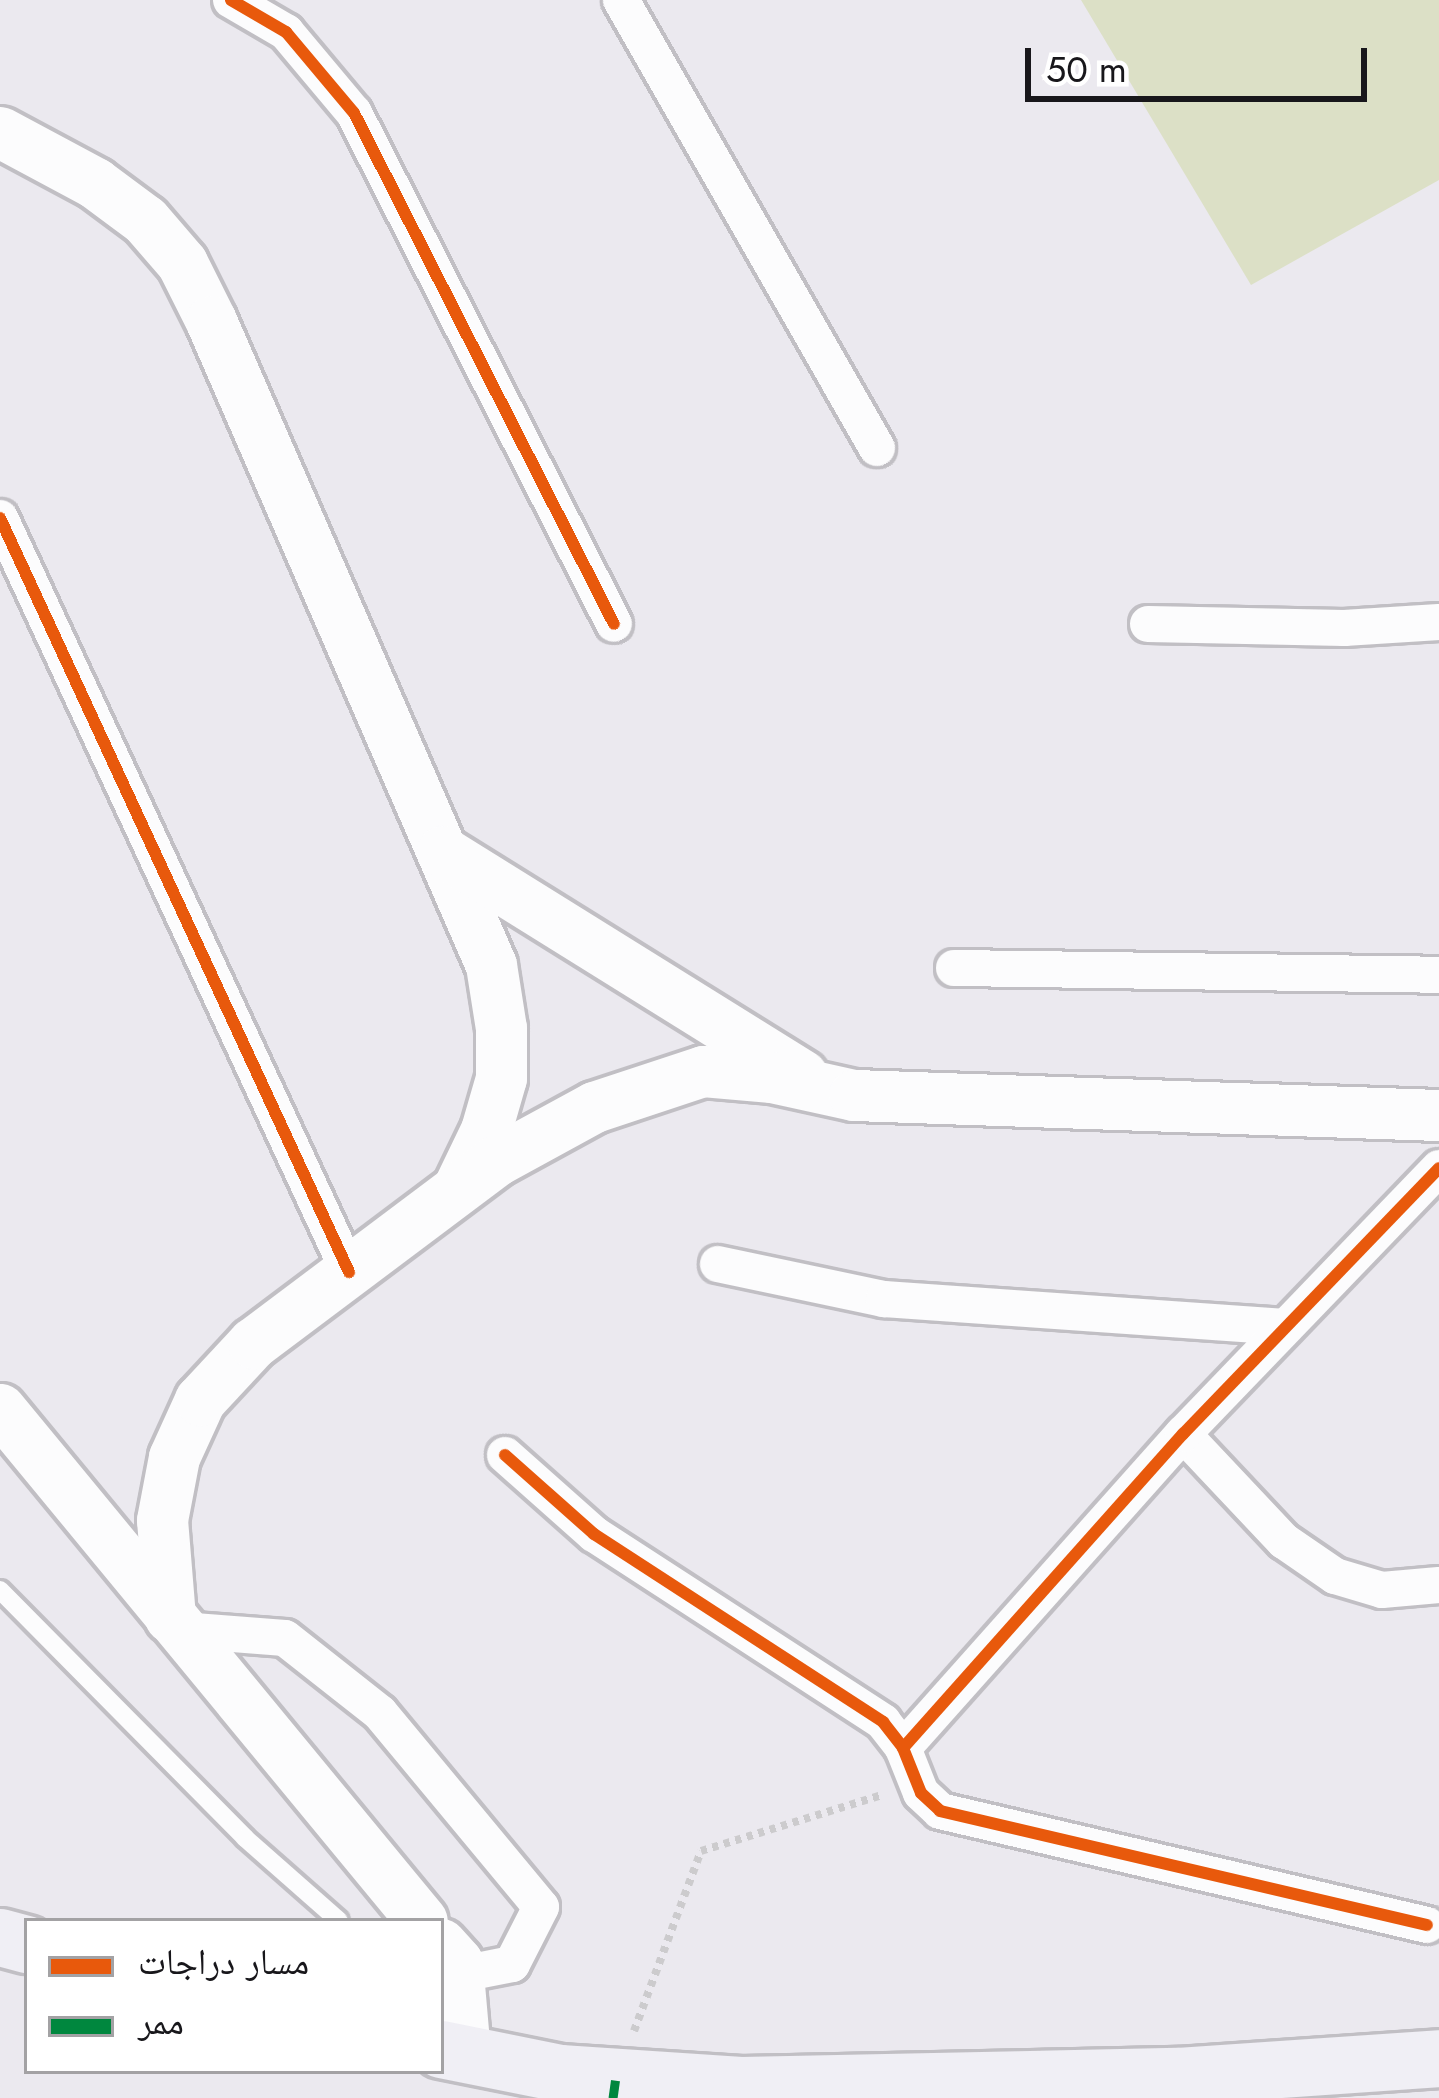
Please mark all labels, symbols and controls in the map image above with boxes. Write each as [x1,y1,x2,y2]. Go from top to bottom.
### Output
scale bar [1031,24,1373,98]
text: 50 m [1046,43,1127,95]
legend [24,1918,444,2074]
text: مسار دراجات [138,1935,309,1987]
text: ممر [138,1995,184,2047]

